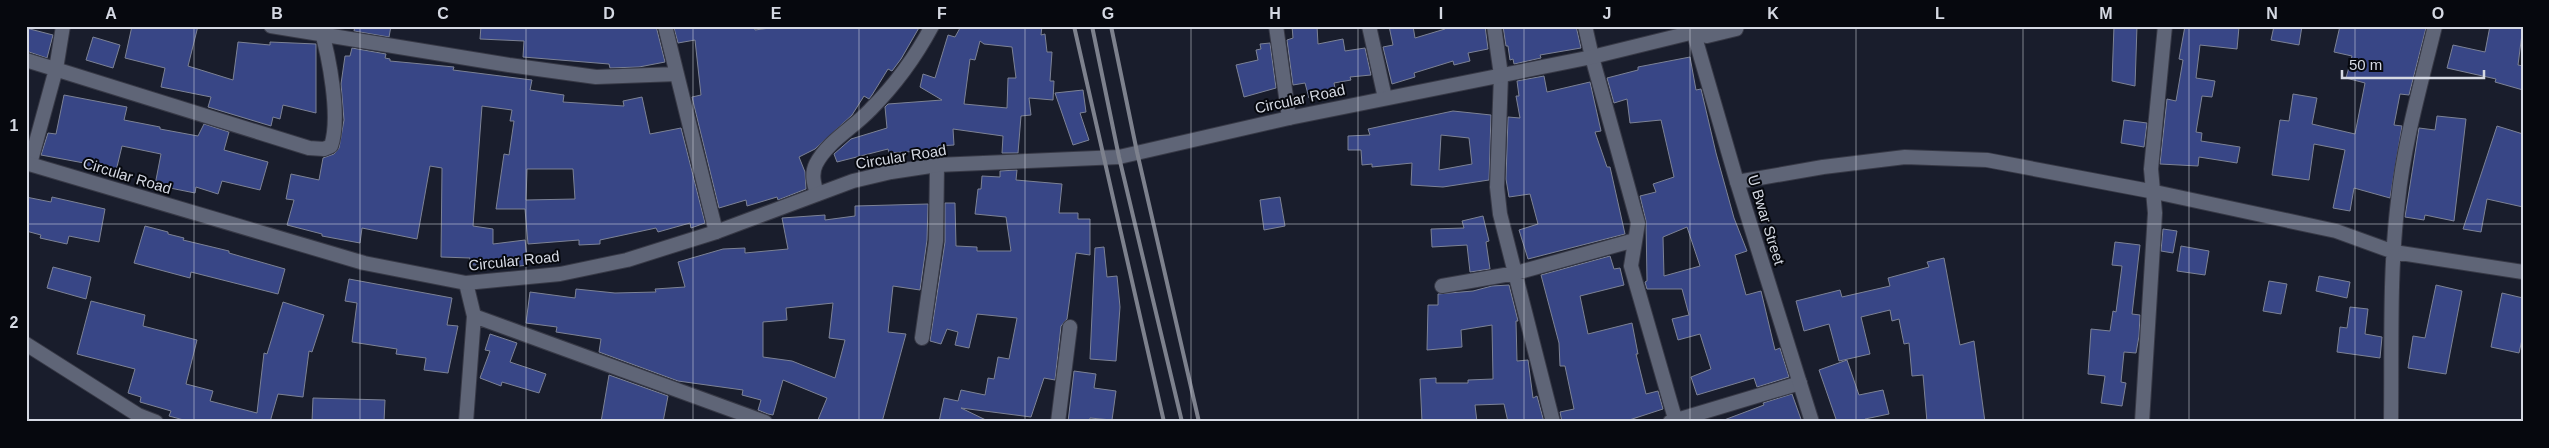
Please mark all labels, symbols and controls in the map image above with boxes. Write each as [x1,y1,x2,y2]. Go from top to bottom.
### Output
text: A [105,5,117,22]
text: B [271,5,283,22]
text: C [437,5,449,22]
text: D [603,5,615,22]
text: E [771,5,782,22]
text: F [937,5,947,22]
text: G [1102,5,1114,22]
text: H [1269,5,1281,22]
text: I [1439,5,1443,22]
text: J [1603,5,1611,22]
text: K [1767,5,1779,22]
text: L [1935,5,1945,22]
text: M [2099,5,2113,22]
text: N [2266,5,2278,22]
text: O [2432,5,2444,22]
scale bar [2342,48,2484,80]
text: 50 m [2349,56,2382,73]
street label: Circular Road [1253,81,1347,116]
text: 1 [10,117,19,134]
street label: Circular Road [854,141,948,172]
street label: Circular Road [81,154,173,197]
street label: U Bwar Street [1745,173,1788,268]
street label: Circular Road [467,247,560,274]
text: 2 [10,314,19,331]

